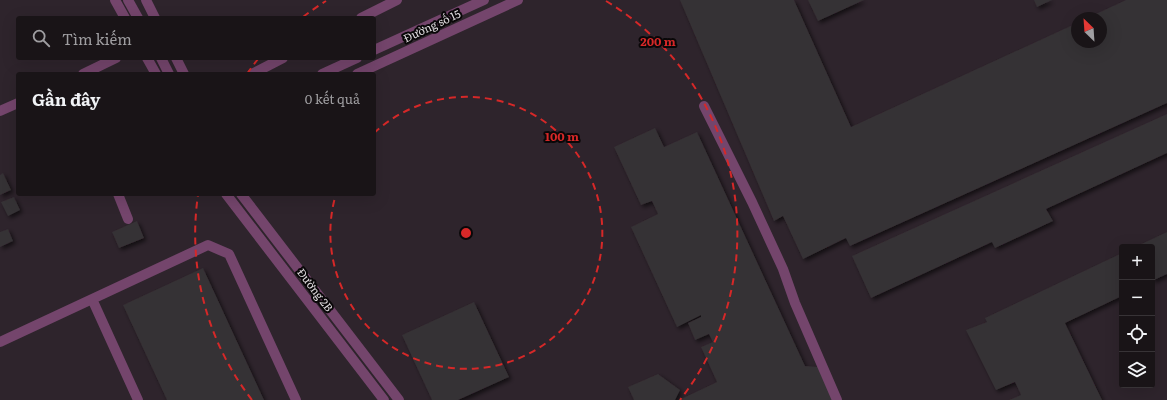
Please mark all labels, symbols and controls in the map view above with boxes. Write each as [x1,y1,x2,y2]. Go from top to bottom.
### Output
street label: Đường số 15 [400,5,463,45]
north arrow [1071,12,1107,48]
search box [16,16,376,60]
icon: search [30,27,52,49]
text: Tìm kiếm [62,27,132,50]
text: 200 m [640,32,676,50]
text: Gần đây [32,86,100,111]
text: 0 kết quả [305,89,360,108]
text: 100 m [545,127,579,145]
centre of rings [459,226,473,240]
map controls [1119,244,1155,388]
button: + [1119,244,1155,280]
street label: Đường 2B [294,264,337,314]
button: − [1119,280,1155,316]
button: locate [1119,316,1155,352]
button: layers [1119,352,1155,388]

